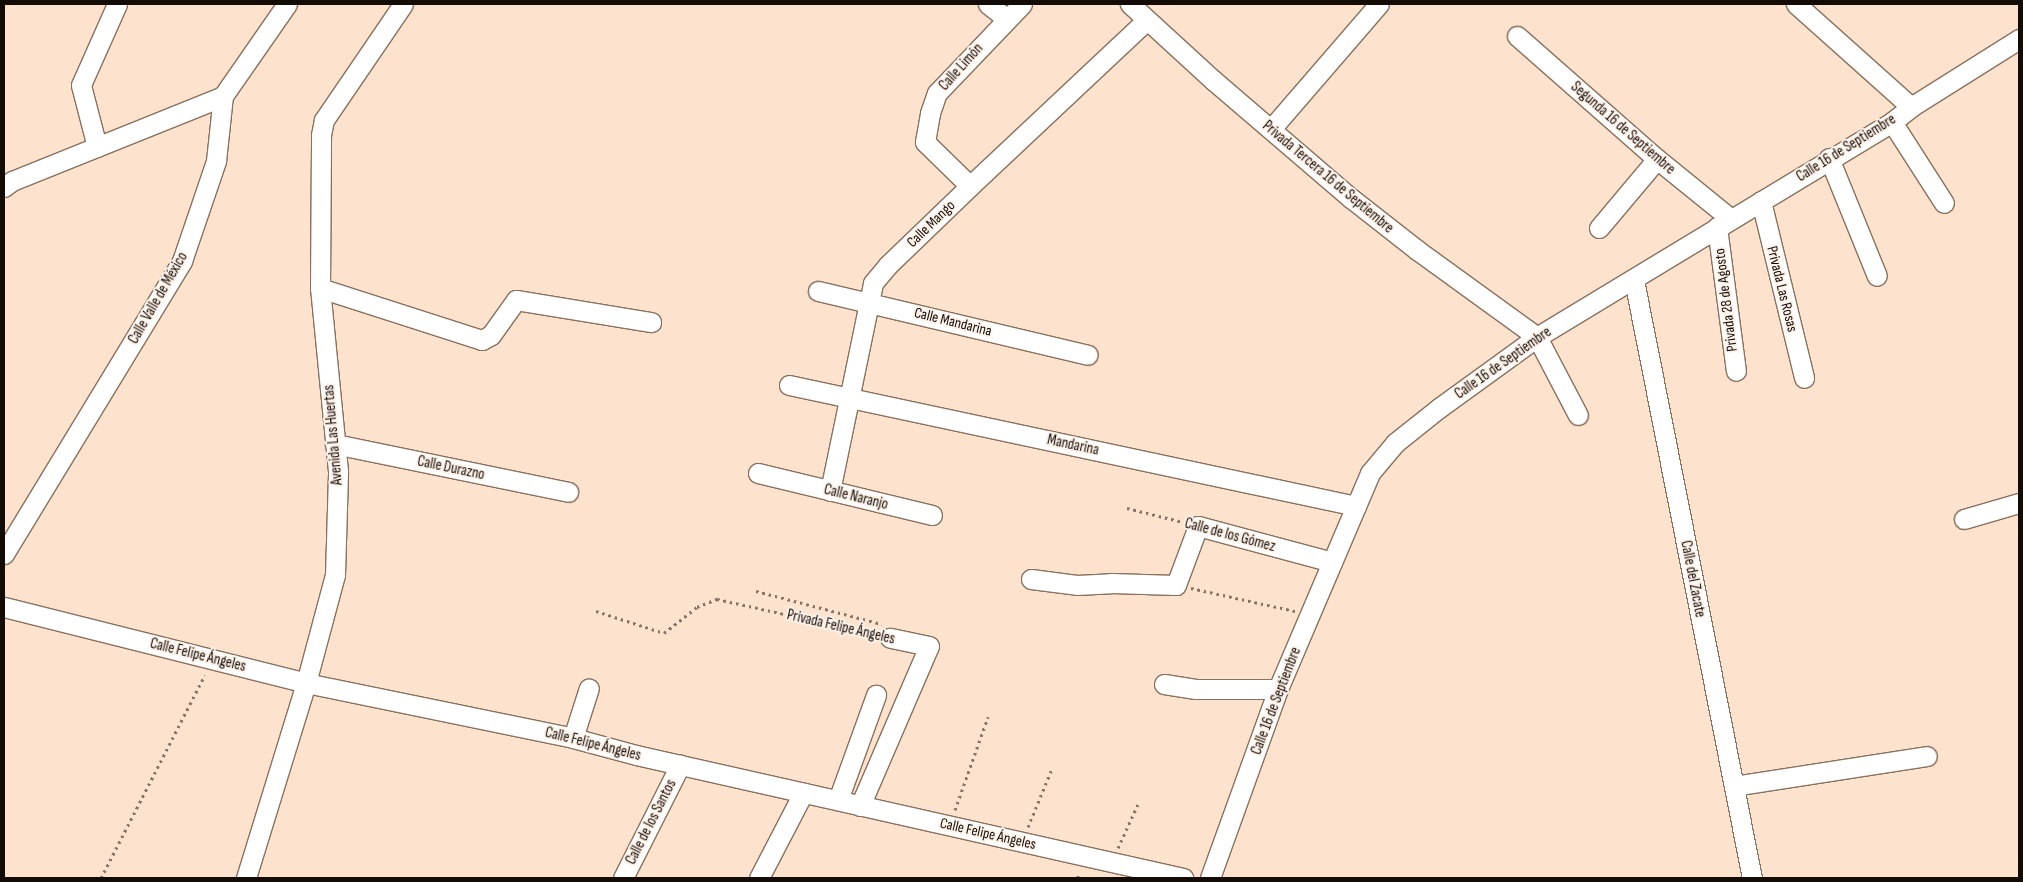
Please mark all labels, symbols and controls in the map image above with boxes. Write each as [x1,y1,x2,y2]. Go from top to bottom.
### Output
street label: Calle Limón [935,40,987,94]
street label: Segunda 16 de Septiembre [1567,78,1679,178]
street label: Calle 16 de Septiembre [1793,110,1899,186]
street label: Privada Tercera 16 de Septiembre [1259,117,1397,237]
street label: Calle Mango [903,197,959,251]
street label: Privada Las Rosas [1763,244,1801,334]
street label: Privada 28 de Agosto [1711,247,1741,353]
street label: Calle Valle de México [124,249,192,347]
street label: Calle Mandarina [912,304,994,340]
street label: Calle 16 de Septiembre [1451,323,1555,403]
street label: Avenida Las Huertas [320,384,346,486]
street label: Mandarina [1045,431,1101,459]
street label: Calle Durazno [416,452,486,484]
street label: Calle Naranjo [822,480,890,514]
street label: Calle de los Gómez [1183,514,1277,556]
street label: Calle del Zacate [1677,539,1709,619]
street label: Privada Felipe Ángeles [785,606,897,648]
street label: Calle Felipe Ángeles [148,634,248,676]
street label: Calle 16 de Septiembre [1247,645,1305,757]
street label: Calle Felipe Ángeles [543,723,643,765]
street label: Calle de los Santos [622,776,680,868]
street label: Calle Felipe Ángeles [938,814,1038,854]

